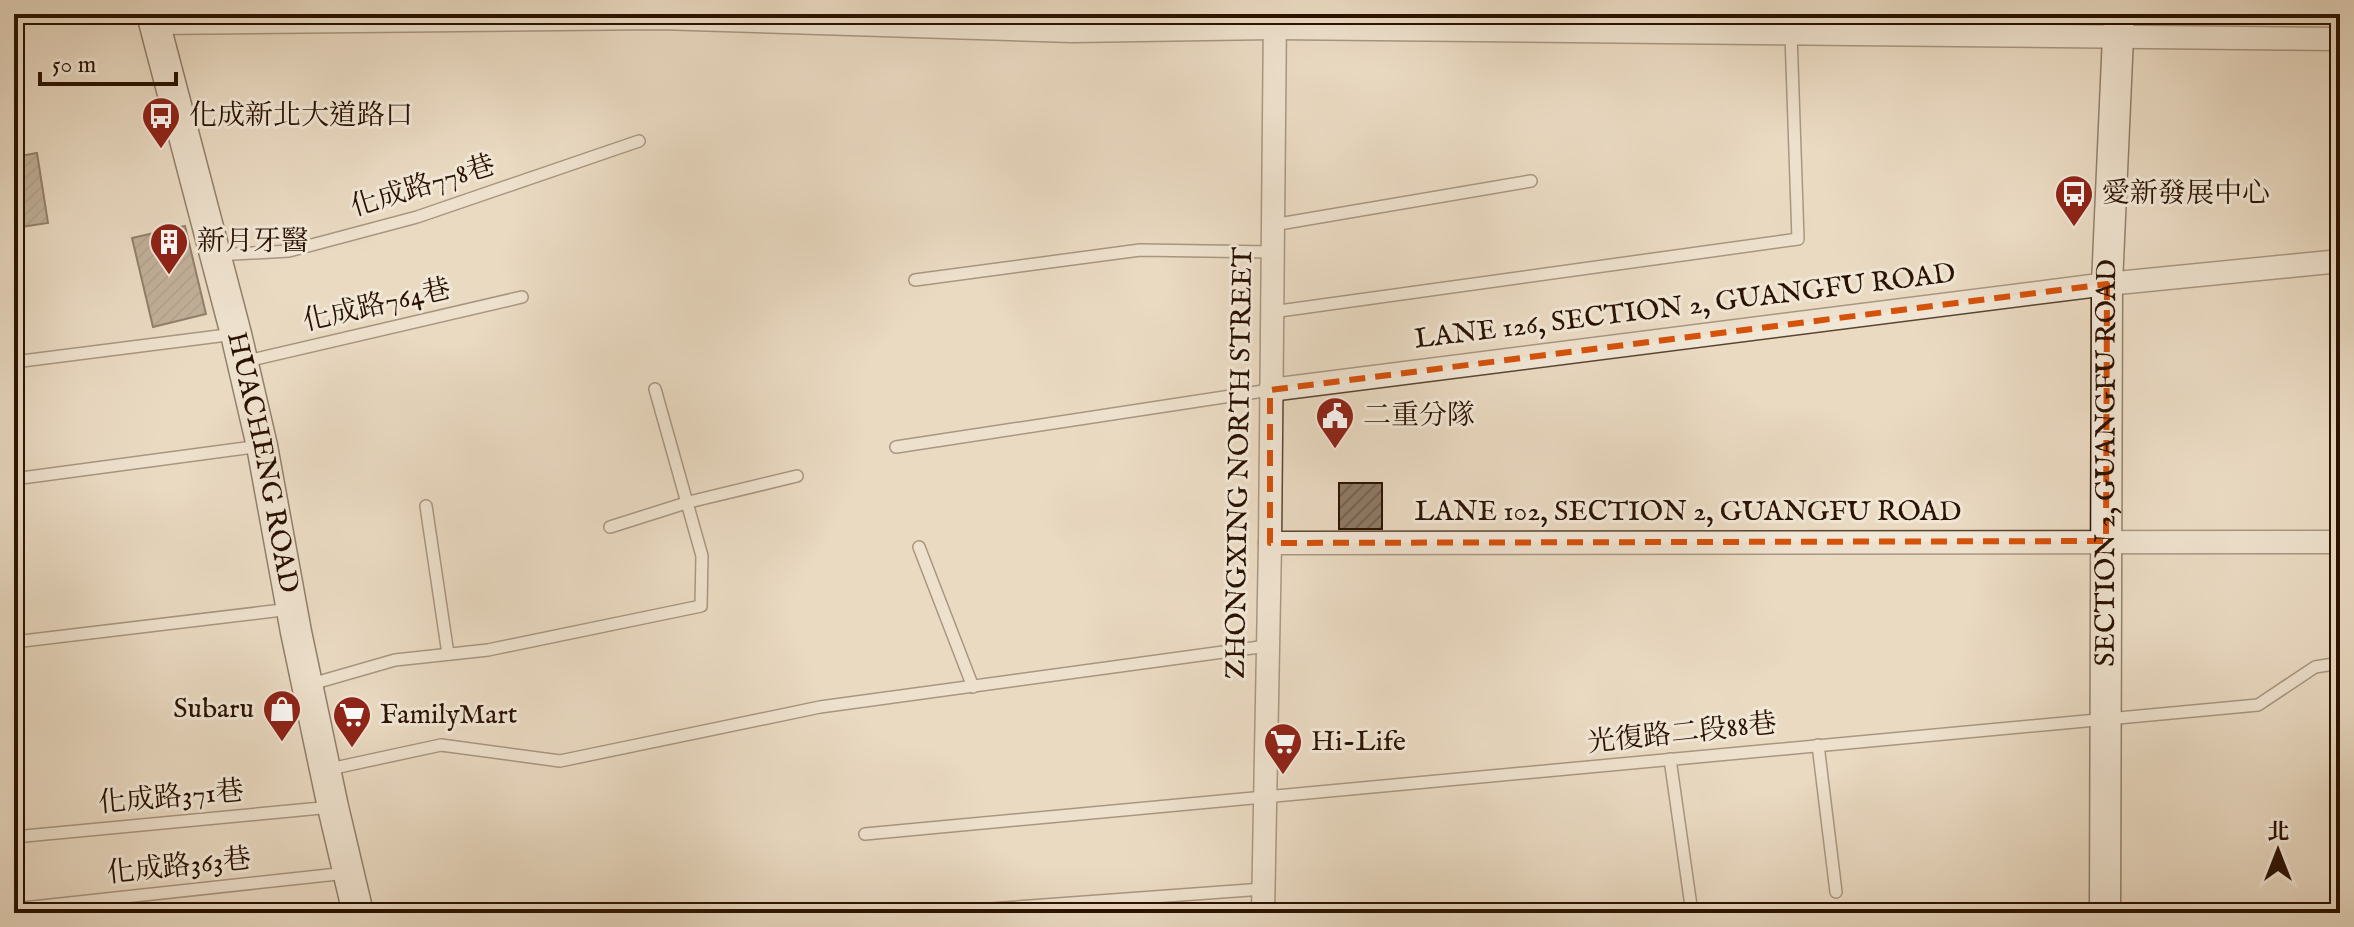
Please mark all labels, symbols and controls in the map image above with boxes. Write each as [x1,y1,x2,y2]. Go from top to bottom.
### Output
scale bar [40,36,176,86]
text: 50 m [52,50,96,81]
bus stop icon: 化成新北大道路口 [140,95,182,150]
place label: 化成新北大道路口 [189,99,413,134]
street label: 化成路778巷 [347,148,499,226]
bus stop icon: 愛新發展中心 [2053,173,2095,228]
place label: 愛新發展中心 [2102,177,2270,212]
building icon: 新月牙醫 [148,221,190,276]
place label: 新月牙醫 [197,225,309,260]
street label: ZHONGXING NORTH STREET [1219,246,1261,679]
street label: LANE 126, SECTION 2, GUANGFU ROAD [1412,256,1958,358]
street label: SECTION 2, GUANGFU ROAD [2088,258,2126,667]
street label: 化成路764巷 [300,272,454,340]
street label: HUACHENG ROAD [219,328,306,596]
public building icon: 二重分隊 [1314,395,1356,450]
place label: 二重分隊 [1363,399,1475,434]
street label: LANE 102, SECTION 2, GUANGFU ROAD [1415,495,1961,530]
shop icon: Subaru [261,688,303,743]
place label: Subaru [173,692,254,727]
supermarket icon: FamilyMart [331,694,373,749]
place label: FamilyMart [380,698,518,733]
street label: 光復路二段88巷 [1586,707,1778,761]
supermarket icon: Hi-Life [1262,721,1304,776]
place label: Hi-Life [1311,725,1406,760]
street label: 化成路371巷 [97,774,245,822]
north arrow [2238,811,2318,891]
text: 北 [2267,819,2289,847]
street label: 化成路363巷 [105,842,253,892]

